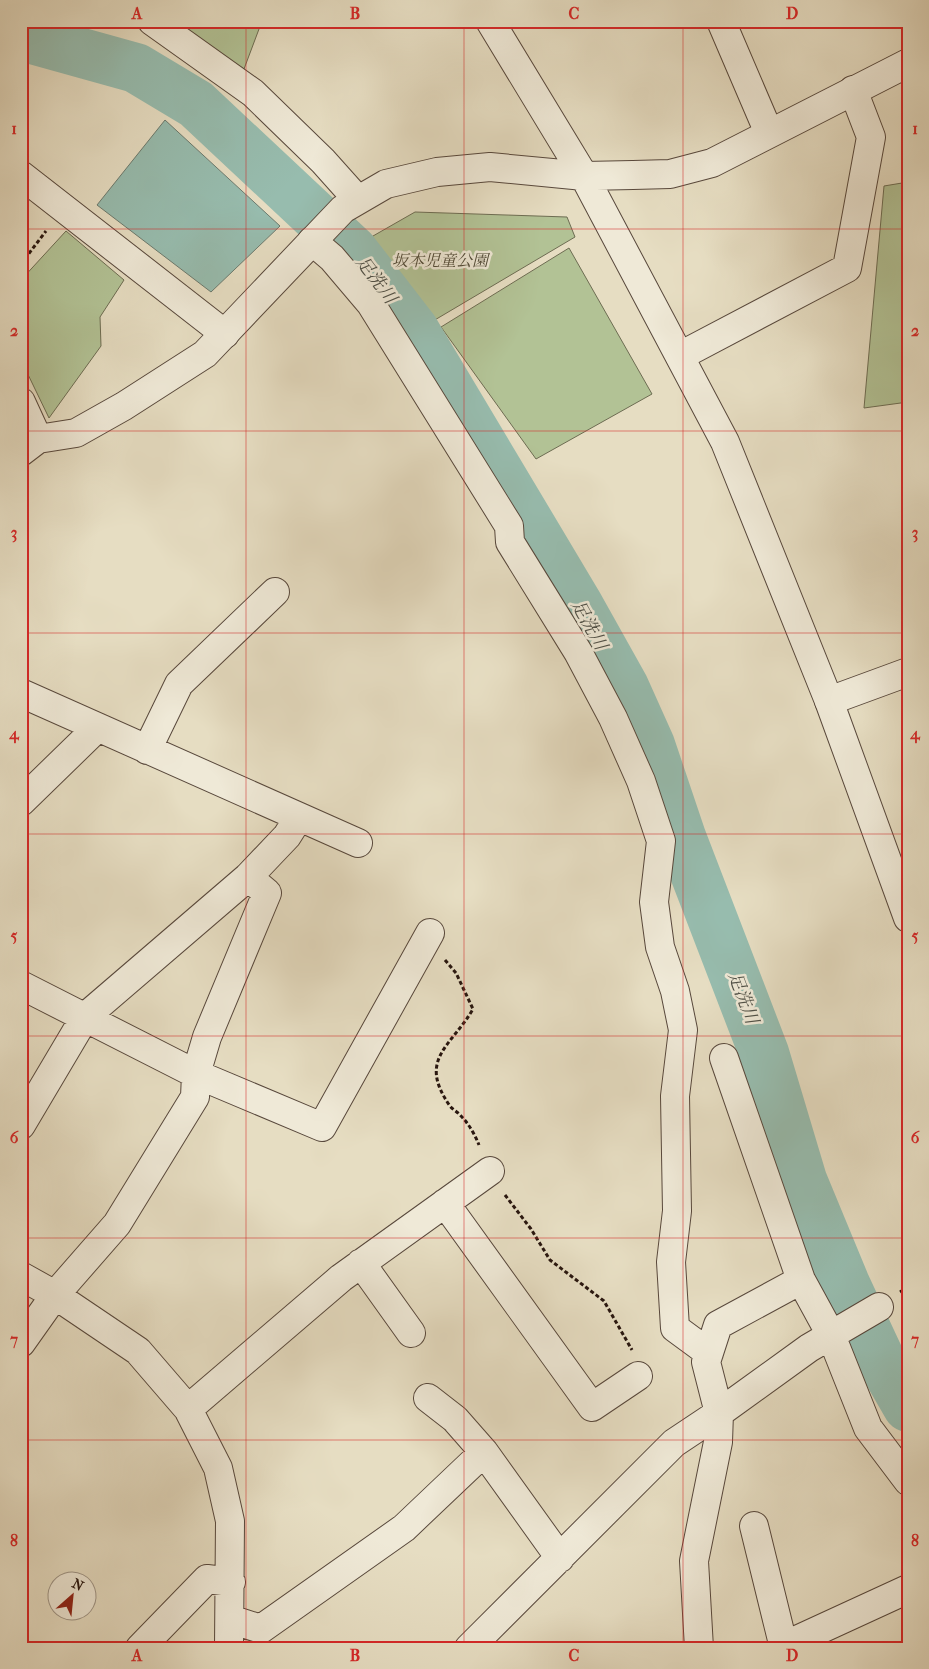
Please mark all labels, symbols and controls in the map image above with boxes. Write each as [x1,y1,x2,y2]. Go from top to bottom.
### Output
text: A [131,4,143,23]
text: B [350,4,360,23]
text: C [569,4,580,23]
text: D [786,4,798,23]
text: 1 [11,119,17,138]
text: 1 [912,119,918,138]
park label: 坂本児童公園 [392,251,491,270]
water label: 足洗川 [351,252,402,309]
text: 2 [10,321,18,340]
text: 2 [911,321,919,340]
text: 3 [11,523,17,543]
text: 3 [912,523,918,543]
water label: 足洗川 [567,596,612,655]
text: 4 [8,724,20,744]
text: 4 [909,724,921,744]
text: 5 [11,926,18,945]
text: 5 [912,926,919,945]
water label: 足洗川 [724,969,763,1029]
text: 6 [10,1128,19,1147]
text: 6 [911,1128,920,1147]
text: 7 [9,1330,18,1349]
text: 7 [910,1330,919,1349]
text: 8 [10,1531,18,1550]
text: 8 [911,1531,919,1550]
north arrow [48,1572,98,1622]
text: N [69,1575,87,1595]
text: A [131,1646,143,1665]
text: B [350,1646,360,1665]
text: C [569,1646,580,1665]
text: D [786,1646,798,1665]

